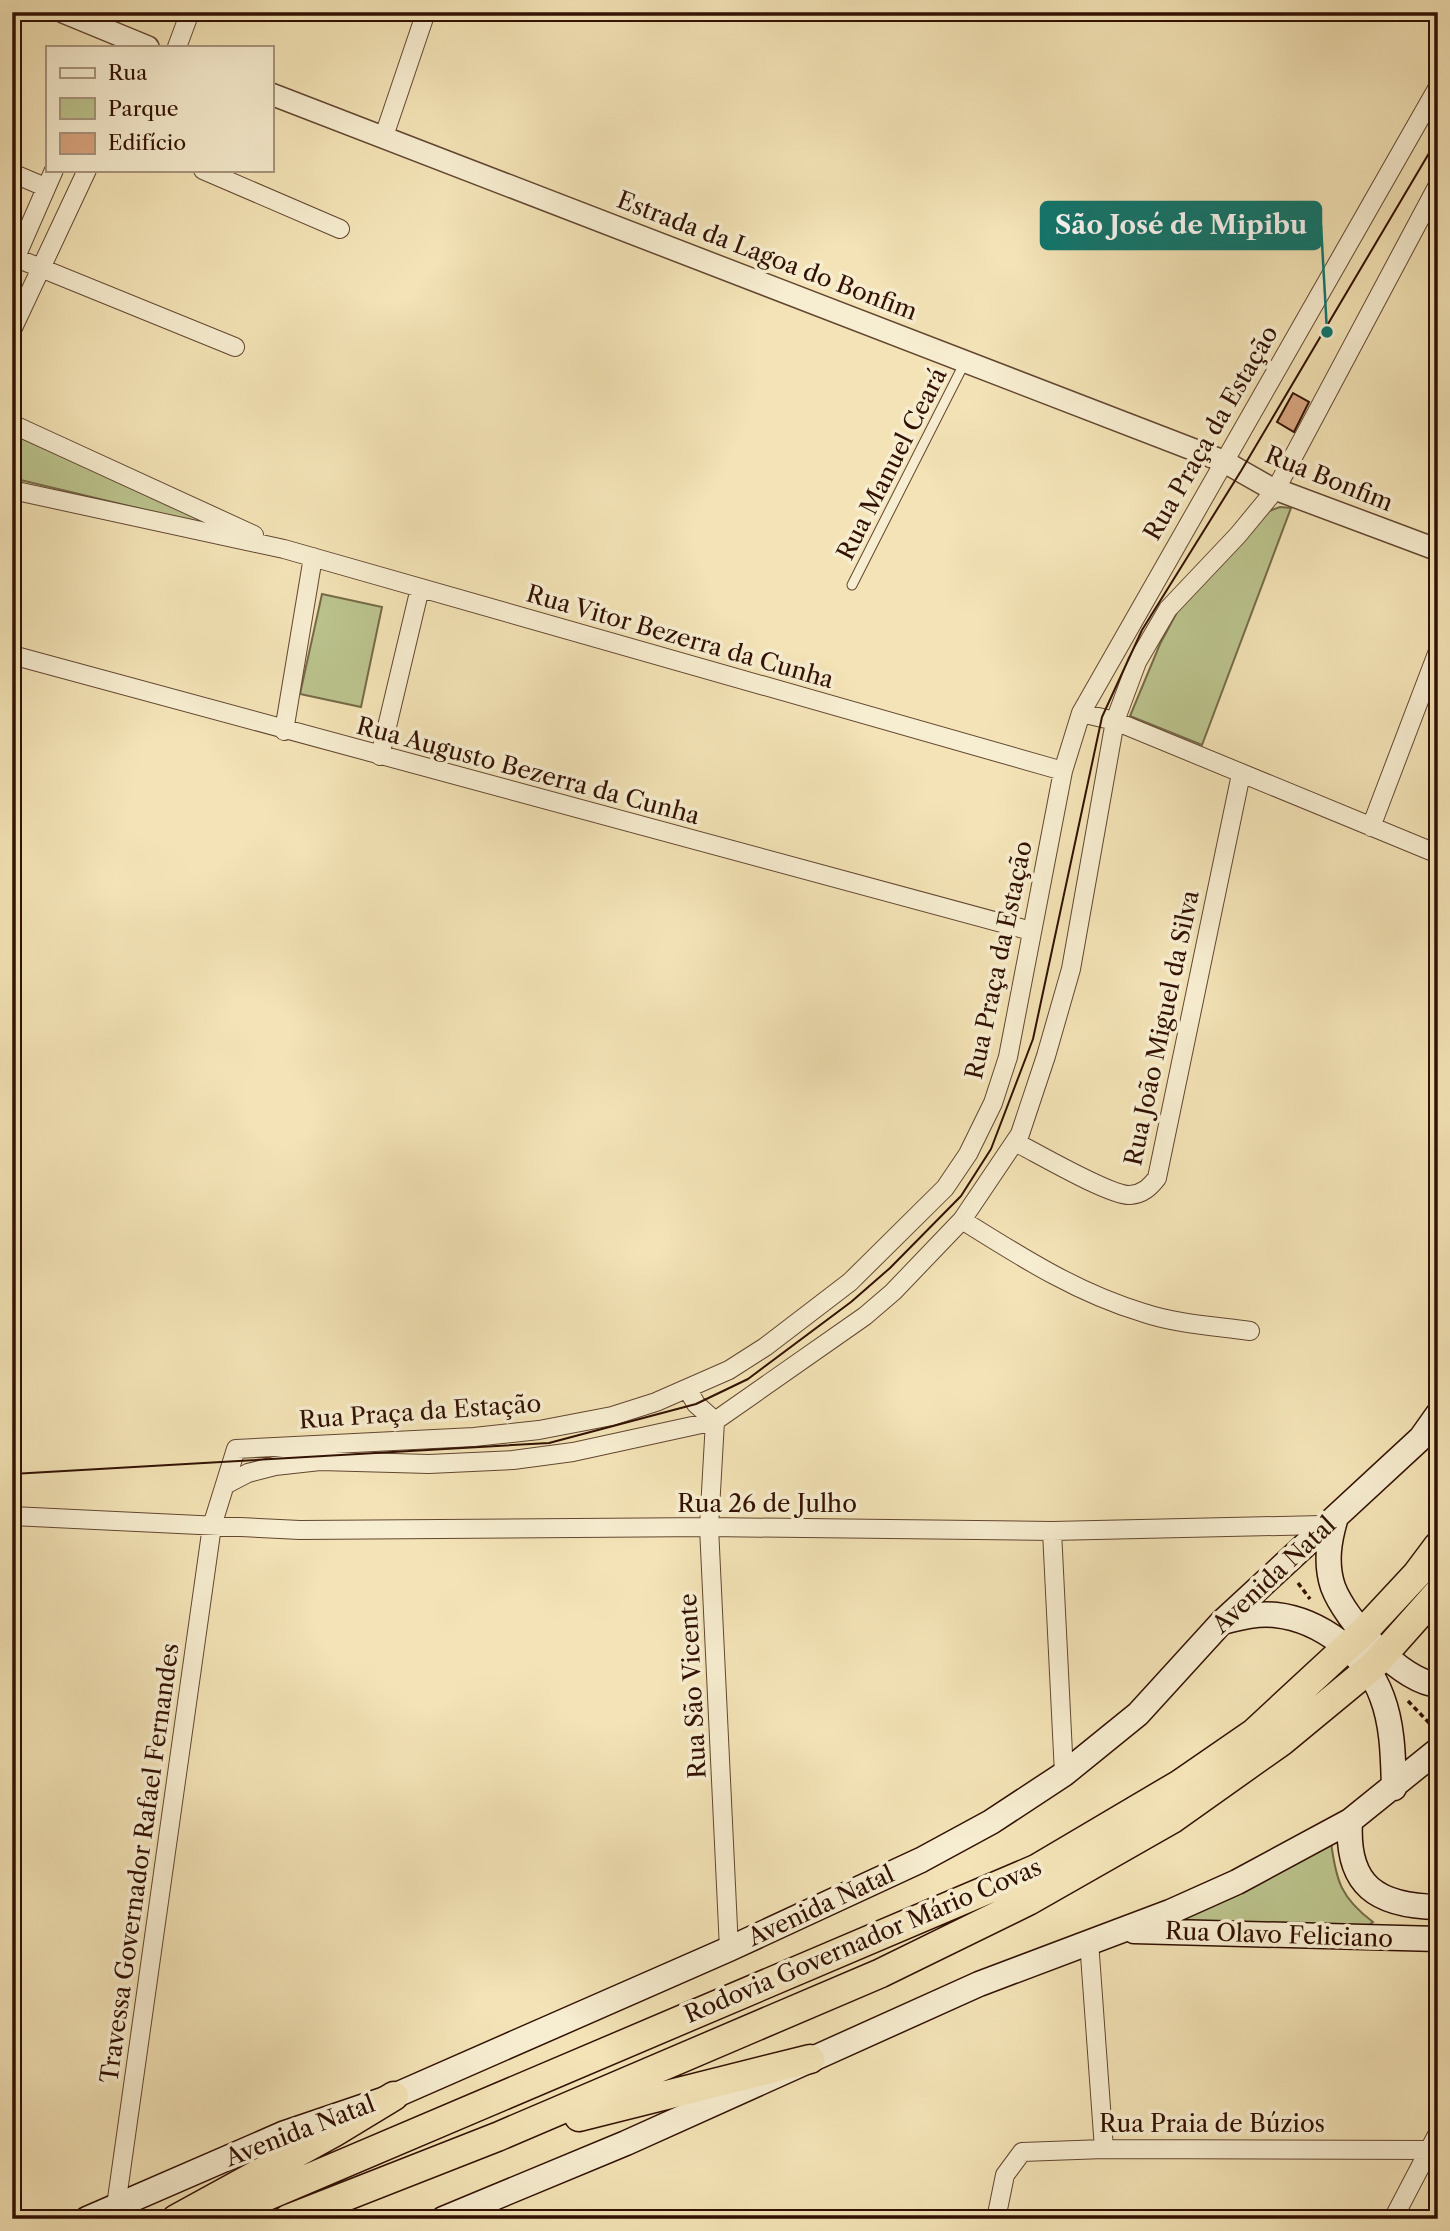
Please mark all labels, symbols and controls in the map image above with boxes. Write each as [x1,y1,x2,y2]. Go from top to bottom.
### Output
legend [46,46,273,172]
text: Rua [108,60,148,85]
text: Parque [108,96,179,121]
text: Edifício [108,130,186,155]
street label: Estrada da Lagoa do Bonfim [613,185,921,326]
callout: São José de Mipibu [1041,202,1321,249]
text: São José de Mipibu [1055,209,1307,241]
street label: Rua Praça da Estação [1137,320,1284,545]
street label: Rua Manuel Ceará [831,363,953,565]
street label: Rua Bonfim [1261,440,1397,517]
street label: Rua Vitor Bezerra da Cunha [523,579,837,694]
street label: Rua Augusto Bezerra da Cunha [353,711,703,830]
street label: Rua Praça da Estação [959,838,1038,1082]
street label: Rua João Miguel da Silva [1118,887,1205,1168]
street label: Rua Praça da Estação [298,1389,542,1434]
street label: Rua 26 de Julho [677,1489,857,1518]
street label: Avenida Natal [1205,1510,1341,1640]
street label: Rua São Vicente [673,1592,712,1780]
street label: Travessa Governador Rafael Fernandes [94,1641,185,2085]
street label: Rodovia Governador Mário Covas [680,1852,1046,2029]
street label: Avenida Natal [742,1859,898,1952]
street label: Rua Olavo Feliciano [1164,1916,1394,1953]
street label: Avenida Natal [220,2089,379,2173]
street label: Rua Praia de Búzios [1099,2109,1325,2138]

